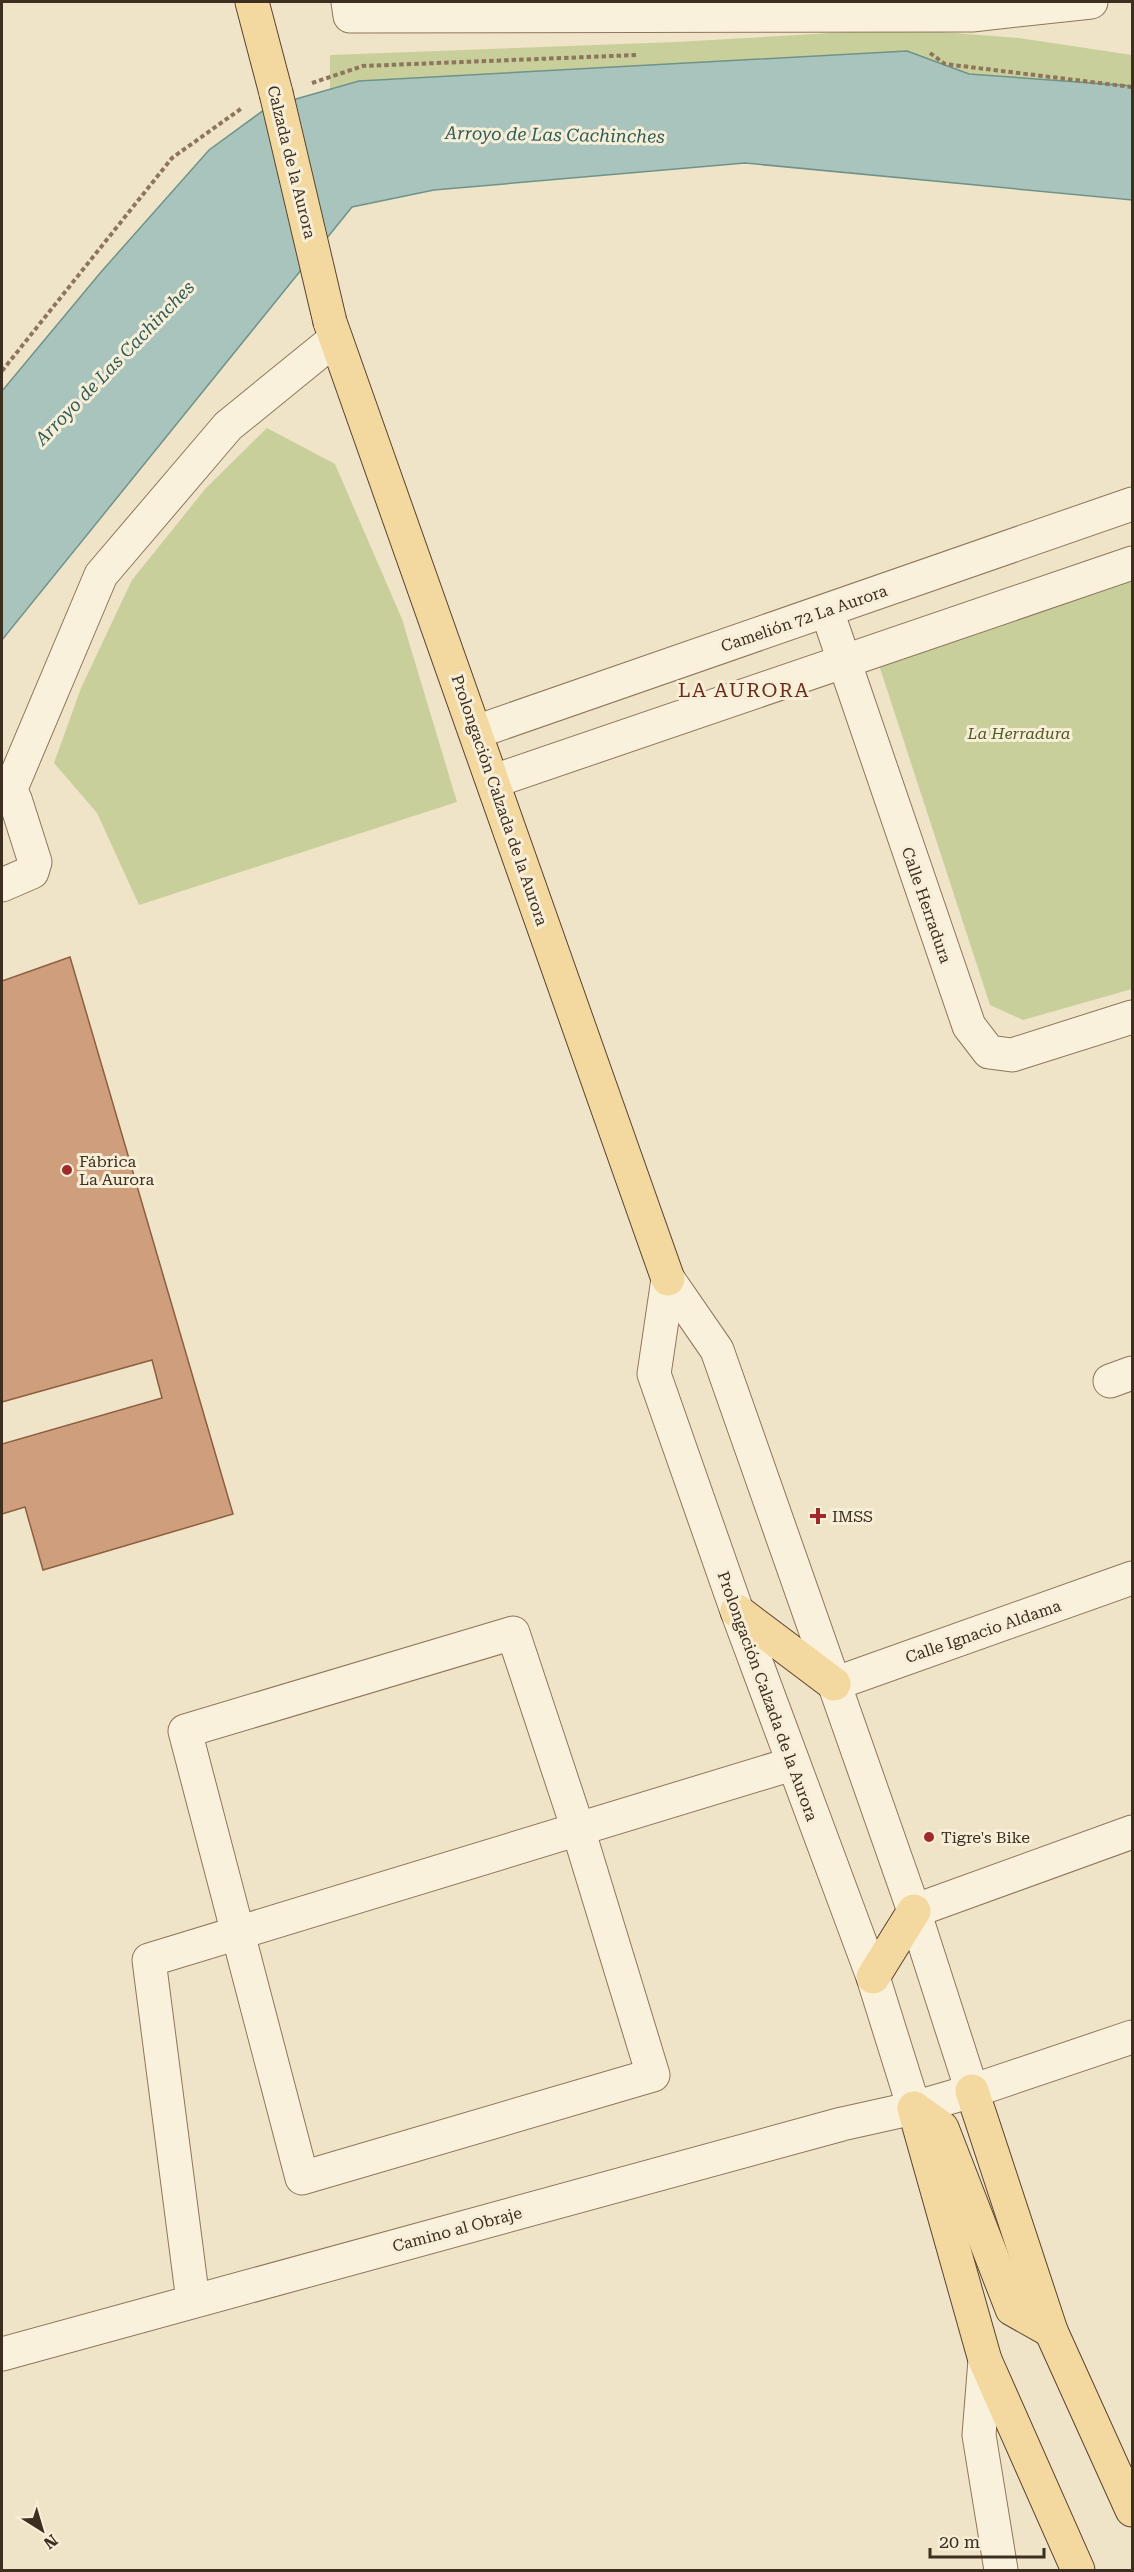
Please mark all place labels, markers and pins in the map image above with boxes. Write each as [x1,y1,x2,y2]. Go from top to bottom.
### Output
place label: Fábrica La Aurora [79,1152,154,1189]
marker: Fábrica La Aurora [60,1163,74,1177]
marker: IMSS [809,1507,827,1525]
place label: IMSS [832,1507,873,1526]
place label: Tigre's Bike [941,1828,1030,1847]
marker: Tigre's Bike [922,1830,936,1844]

